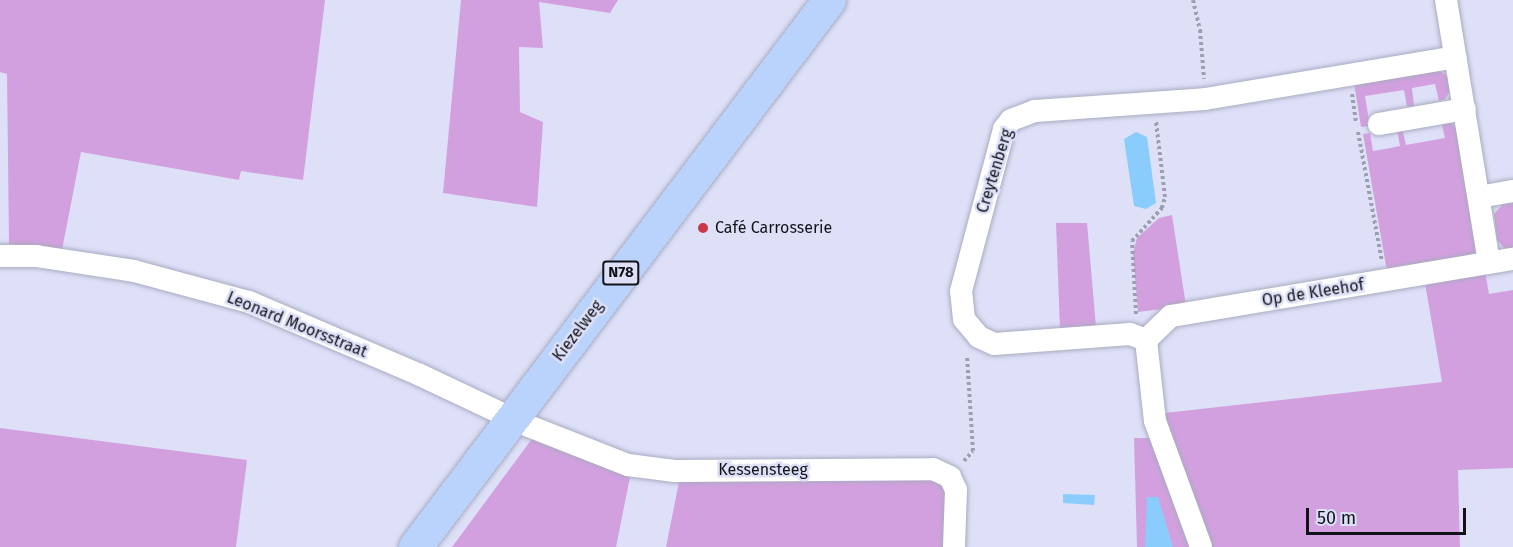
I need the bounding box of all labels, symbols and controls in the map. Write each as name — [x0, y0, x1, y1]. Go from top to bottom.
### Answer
street label: Creytenberg — [973, 127, 1017, 215]
place label: Café Carrosserie — [715, 218, 832, 238]
marker: Café Carrosserie — [696, 221, 710, 235]
road number: N78 — [602, 261, 640, 285]
street label: Op de Kleehof — [1261, 275, 1365, 311]
street label: Leonard Moorsstraat — [224, 288, 370, 362]
street label: Kiezelweg — [549, 297, 607, 365]
street label: Kessensteeg — [718, 460, 808, 480]
scale bar — [1309, 496, 1470, 534]
text: 50 m — [1317, 507, 1356, 529]

